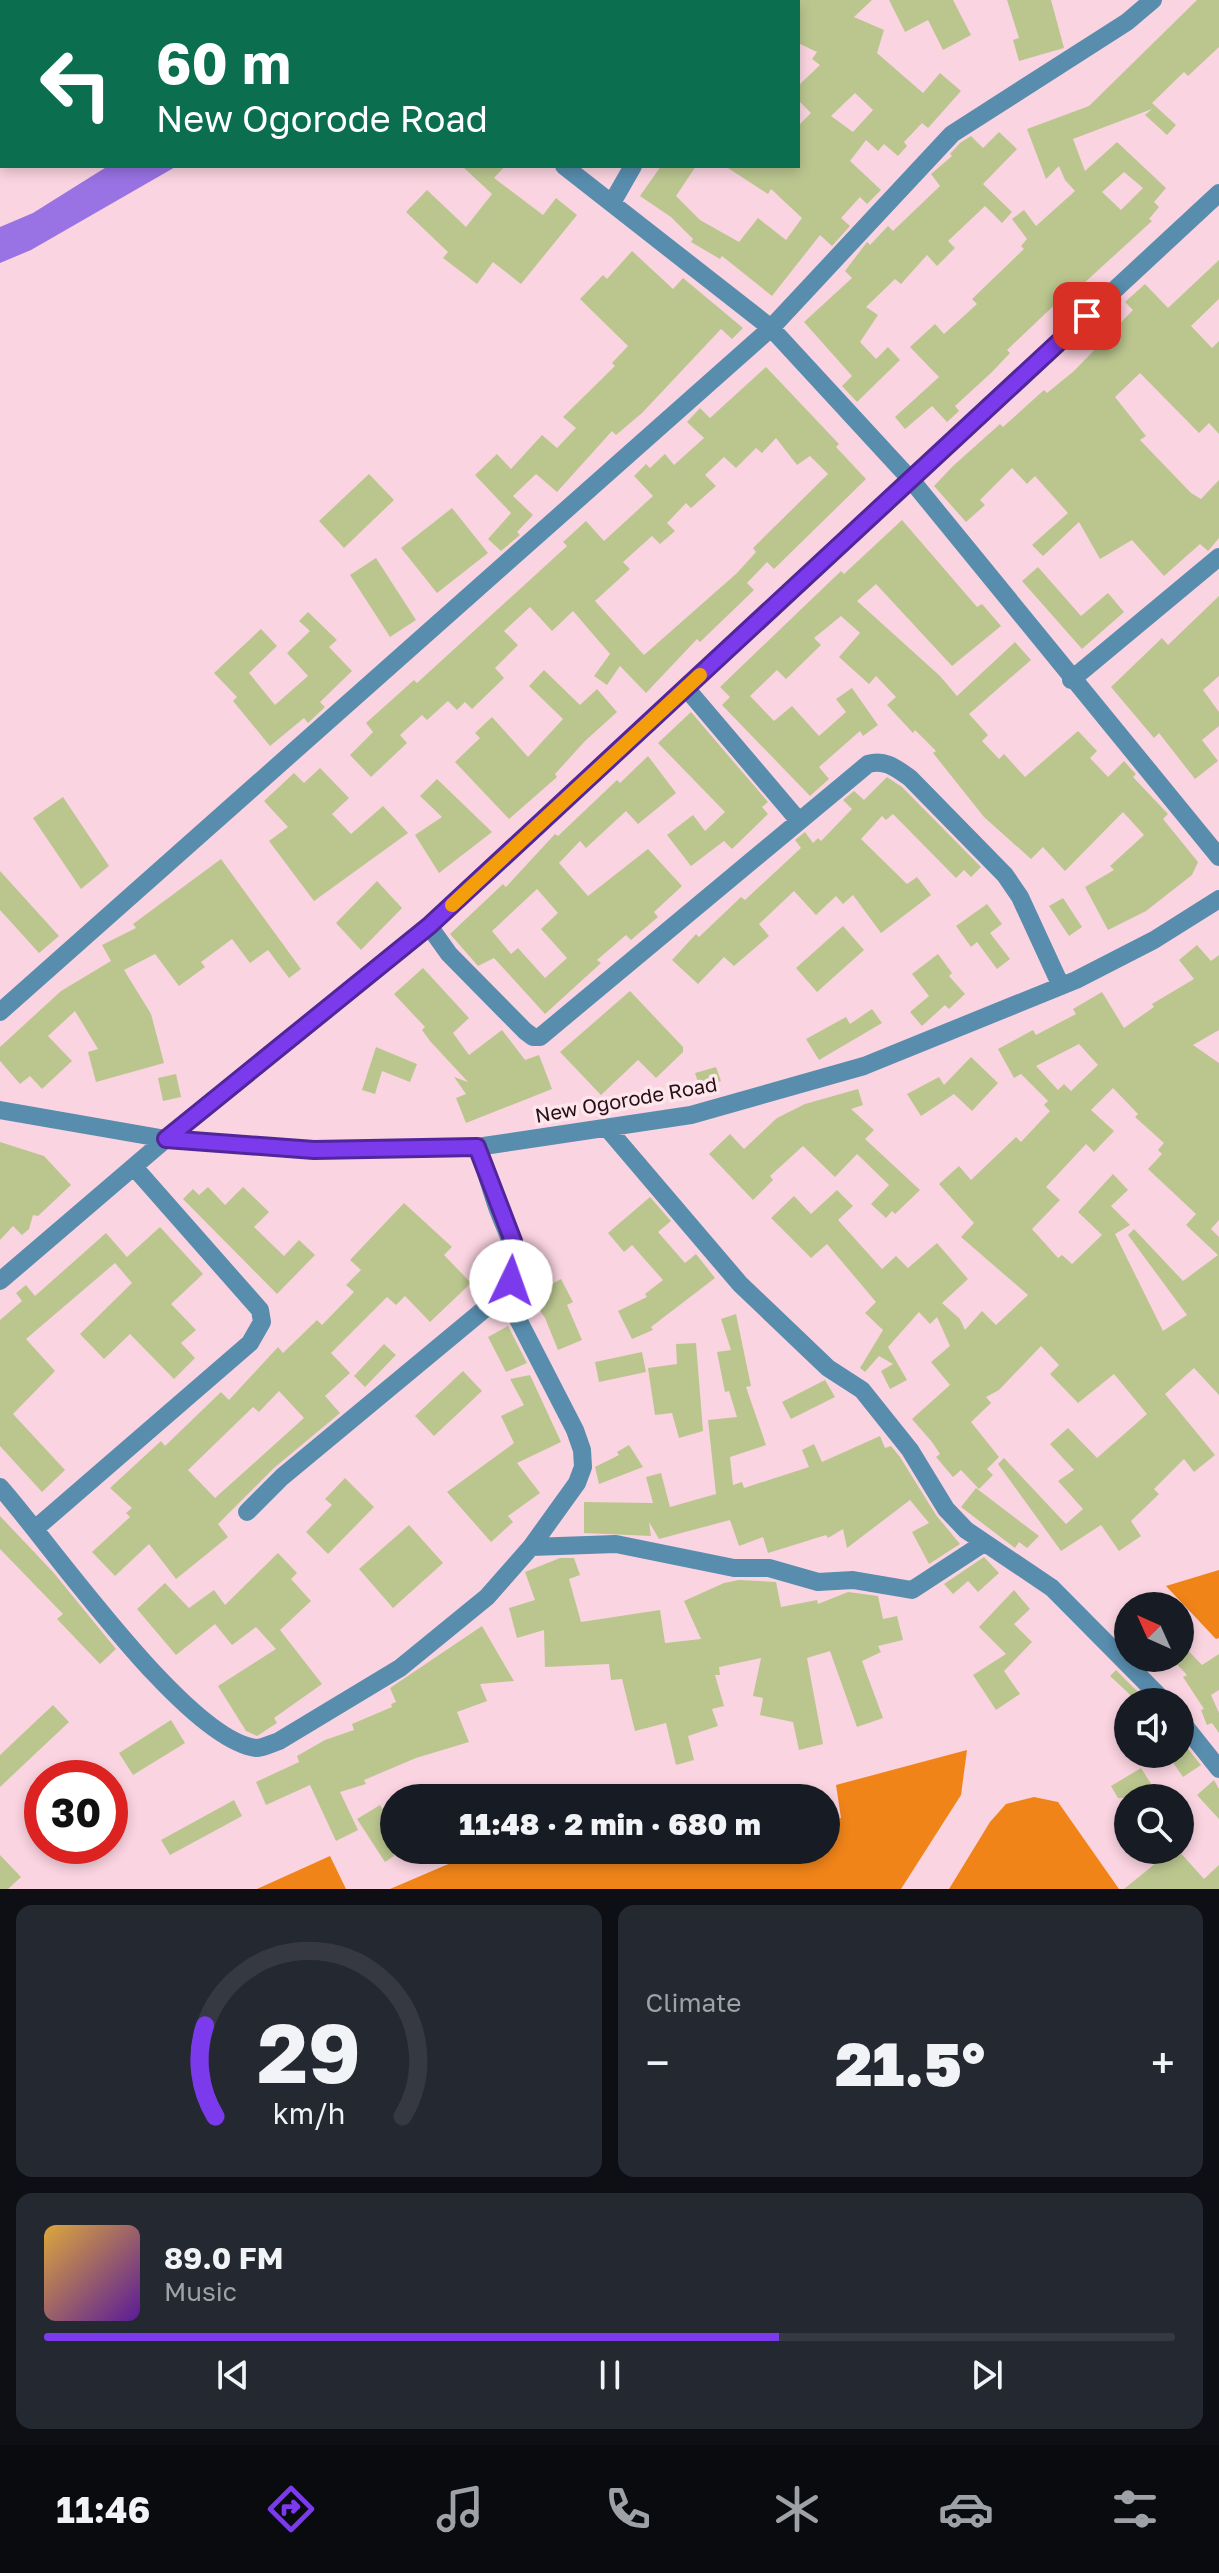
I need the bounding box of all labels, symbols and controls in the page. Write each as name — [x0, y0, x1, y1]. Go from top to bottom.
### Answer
text: 60 m — [156, 29, 291, 96]
icon: left — [24, 32, 128, 136]
text: New Ogorode Road — [156, 97, 488, 140]
pin — [1053, 282, 1121, 350]
icon: arrive — [1065, 294, 1109, 338]
street label: New Ogorode Road — [533, 1071, 719, 1127]
position arrow — [469, 1239, 553, 1323]
north arrow — [1114, 1592, 1194, 1672]
map controls — [1114, 1592, 1194, 1864]
button: sound — [1114, 1688, 1194, 1768]
speed limit sign: 30 — [24, 1760, 128, 1864]
button: search — [1114, 1784, 1194, 1864]
text: 11:48 · 2 min · 680 m — [459, 1806, 761, 1842]
text: Climate — [646, 1987, 741, 2018]
text: 29 — [257, 2001, 361, 2101]
text: 21.5° — [835, 2027, 985, 2099]
text: − — [646, 2036, 670, 2089]
text: + — [1151, 2036, 1175, 2089]
text: km/h — [272, 2096, 345, 2130]
text: 89.0 FM — [164, 2240, 283, 2276]
text: Music — [164, 2276, 237, 2307]
icon: previous — [211, 2353, 255, 2397]
icon: pause — [588, 2353, 632, 2397]
icon: next — [965, 2353, 1009, 2397]
icon: directions — [263, 2481, 319, 2537]
icon: music — [432, 2481, 488, 2537]
icon: phone — [600, 2481, 656, 2537]
icon: climate — [769, 2481, 825, 2537]
icon: car — [938, 2481, 994, 2537]
icon: filters — [1107, 2481, 1163, 2537]
text: 11:46 — [56, 2488, 150, 2531]

